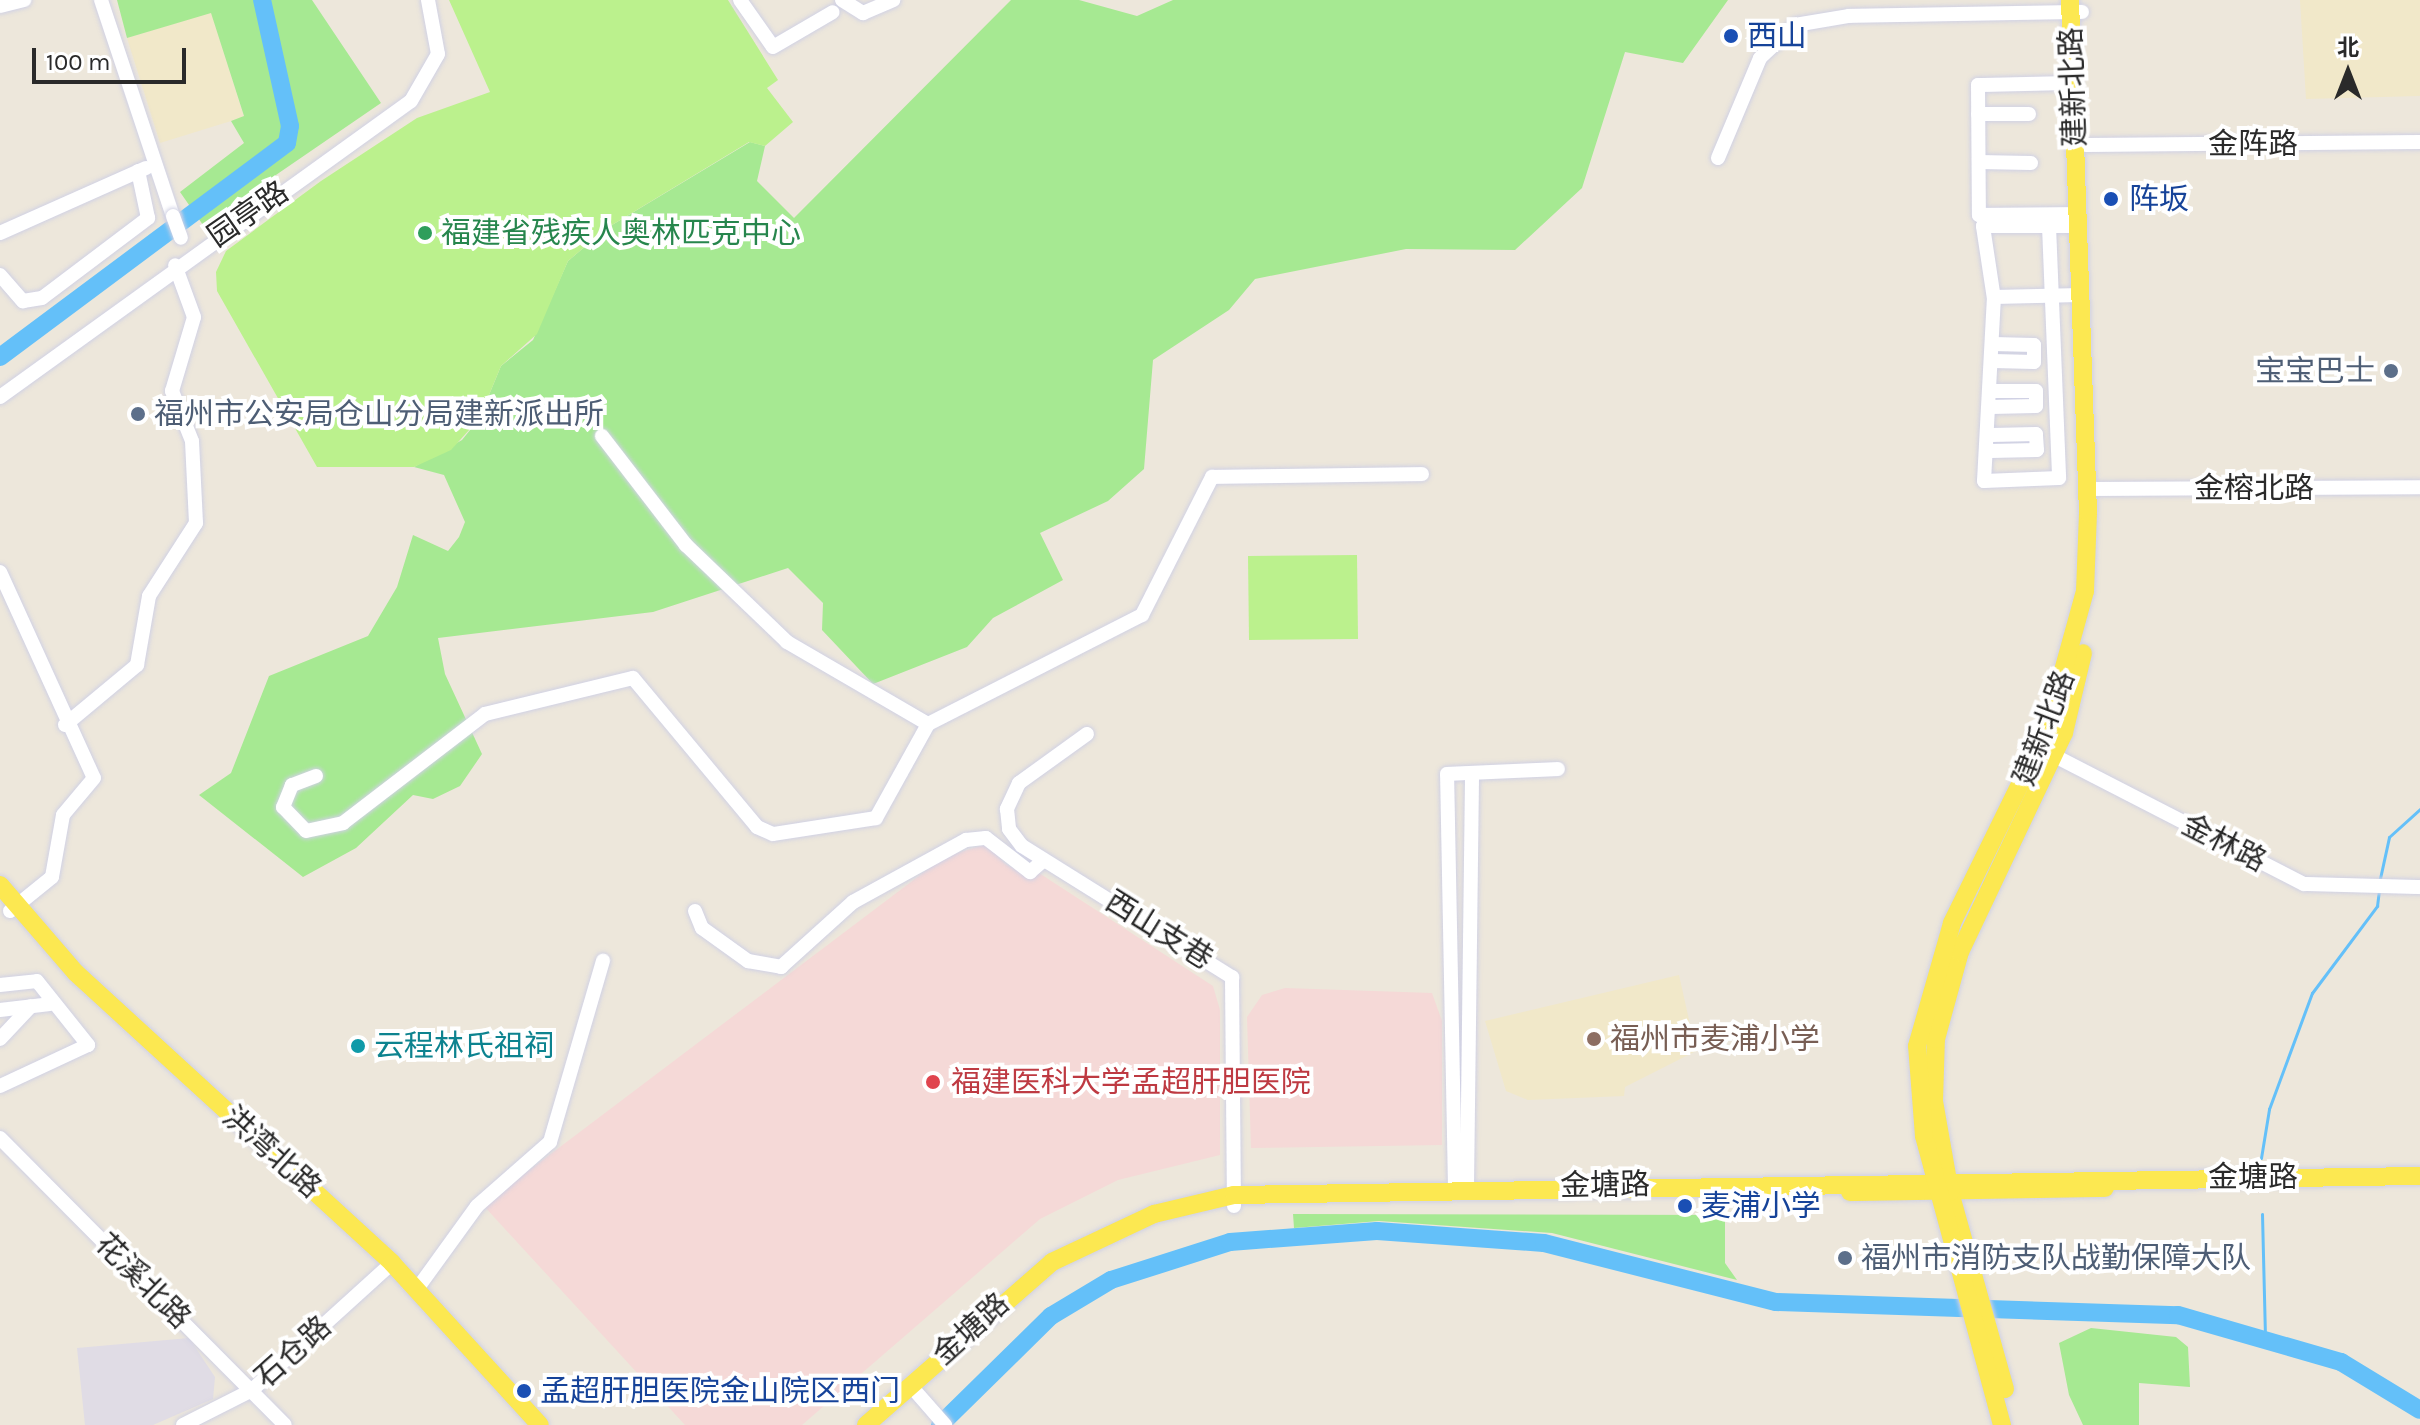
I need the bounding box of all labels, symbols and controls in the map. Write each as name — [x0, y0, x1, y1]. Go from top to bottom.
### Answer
place label: 西山 — [1747, 18, 1807, 54]
street label: 建新北路 — [2053, 26, 2093, 148]
marker: 西山 — [1722, 27, 1740, 45]
scale bar — [36, 32, 190, 82]
north arrow — [2308, 32, 2388, 112]
text: 北 — [2337, 35, 2359, 61]
text: 100 m — [46, 48, 111, 76]
street label: 金阵路 — [2208, 126, 2298, 162]
street label: 园亭路 — [201, 173, 295, 255]
place label: 阵坂 — [2129, 181, 2189, 217]
marker: 阵坂 — [2100, 188, 2122, 210]
place label: 福建省残疾人奥林匹克中心 — [441, 215, 801, 251]
marker: 福建省残疾人奥林匹克中心 — [416, 224, 434, 242]
place label: 宝宝巴士 — [2255, 353, 2375, 389]
marker: 宝宝巴士 — [2382, 362, 2400, 380]
place label: 福州市公安局仓山分局建新派出所 — [154, 396, 604, 432]
marker: 福州市公安局仓山分局建新派出所 — [129, 405, 147, 423]
street label: 金榕北路 — [2194, 470, 2314, 506]
street label: 建新北路 — [2006, 666, 2082, 790]
street label: 金林路 — [2176, 807, 2272, 879]
street label: 西山支巷 — [1099, 883, 1219, 977]
place label: 福州市麦浦小学 — [1610, 1021, 1820, 1057]
place label: 云程林氏祖祠 — [374, 1028, 554, 1064]
marker: 福州市麦浦小学 — [1585, 1030, 1603, 1048]
marker: 云程林氏祖祠 — [349, 1037, 367, 1055]
place label: 福建医科大学孟超肝胆医院 — [951, 1064, 1311, 1100]
marker: 福建医科大学孟超肝胆医院 — [922, 1071, 944, 1093]
street label: 洪湾北路 — [215, 1098, 329, 1206]
street label: 金塘路 — [2208, 1159, 2298, 1195]
street label: 金塘路 — [1560, 1166, 1650, 1204]
place label: 麦浦小学 — [1701, 1188, 1821, 1224]
marker: 麦浦小学 — [1676, 1197, 1694, 1215]
street label: 花溪北路 — [88, 1226, 198, 1336]
place label: 福州市消防支队战勤保障大队 — [1861, 1240, 2251, 1276]
marker: 福州市消防支队战勤保障大队 — [1836, 1249, 1854, 1267]
street label: 金塘路 — [926, 1286, 1016, 1372]
street label: 石仓路 — [248, 1309, 338, 1395]
place label: 孟超肝胆医院金山院区西门 — [540, 1373, 900, 1409]
marker: 孟超肝胆医院金山院区西门 — [515, 1382, 533, 1400]

